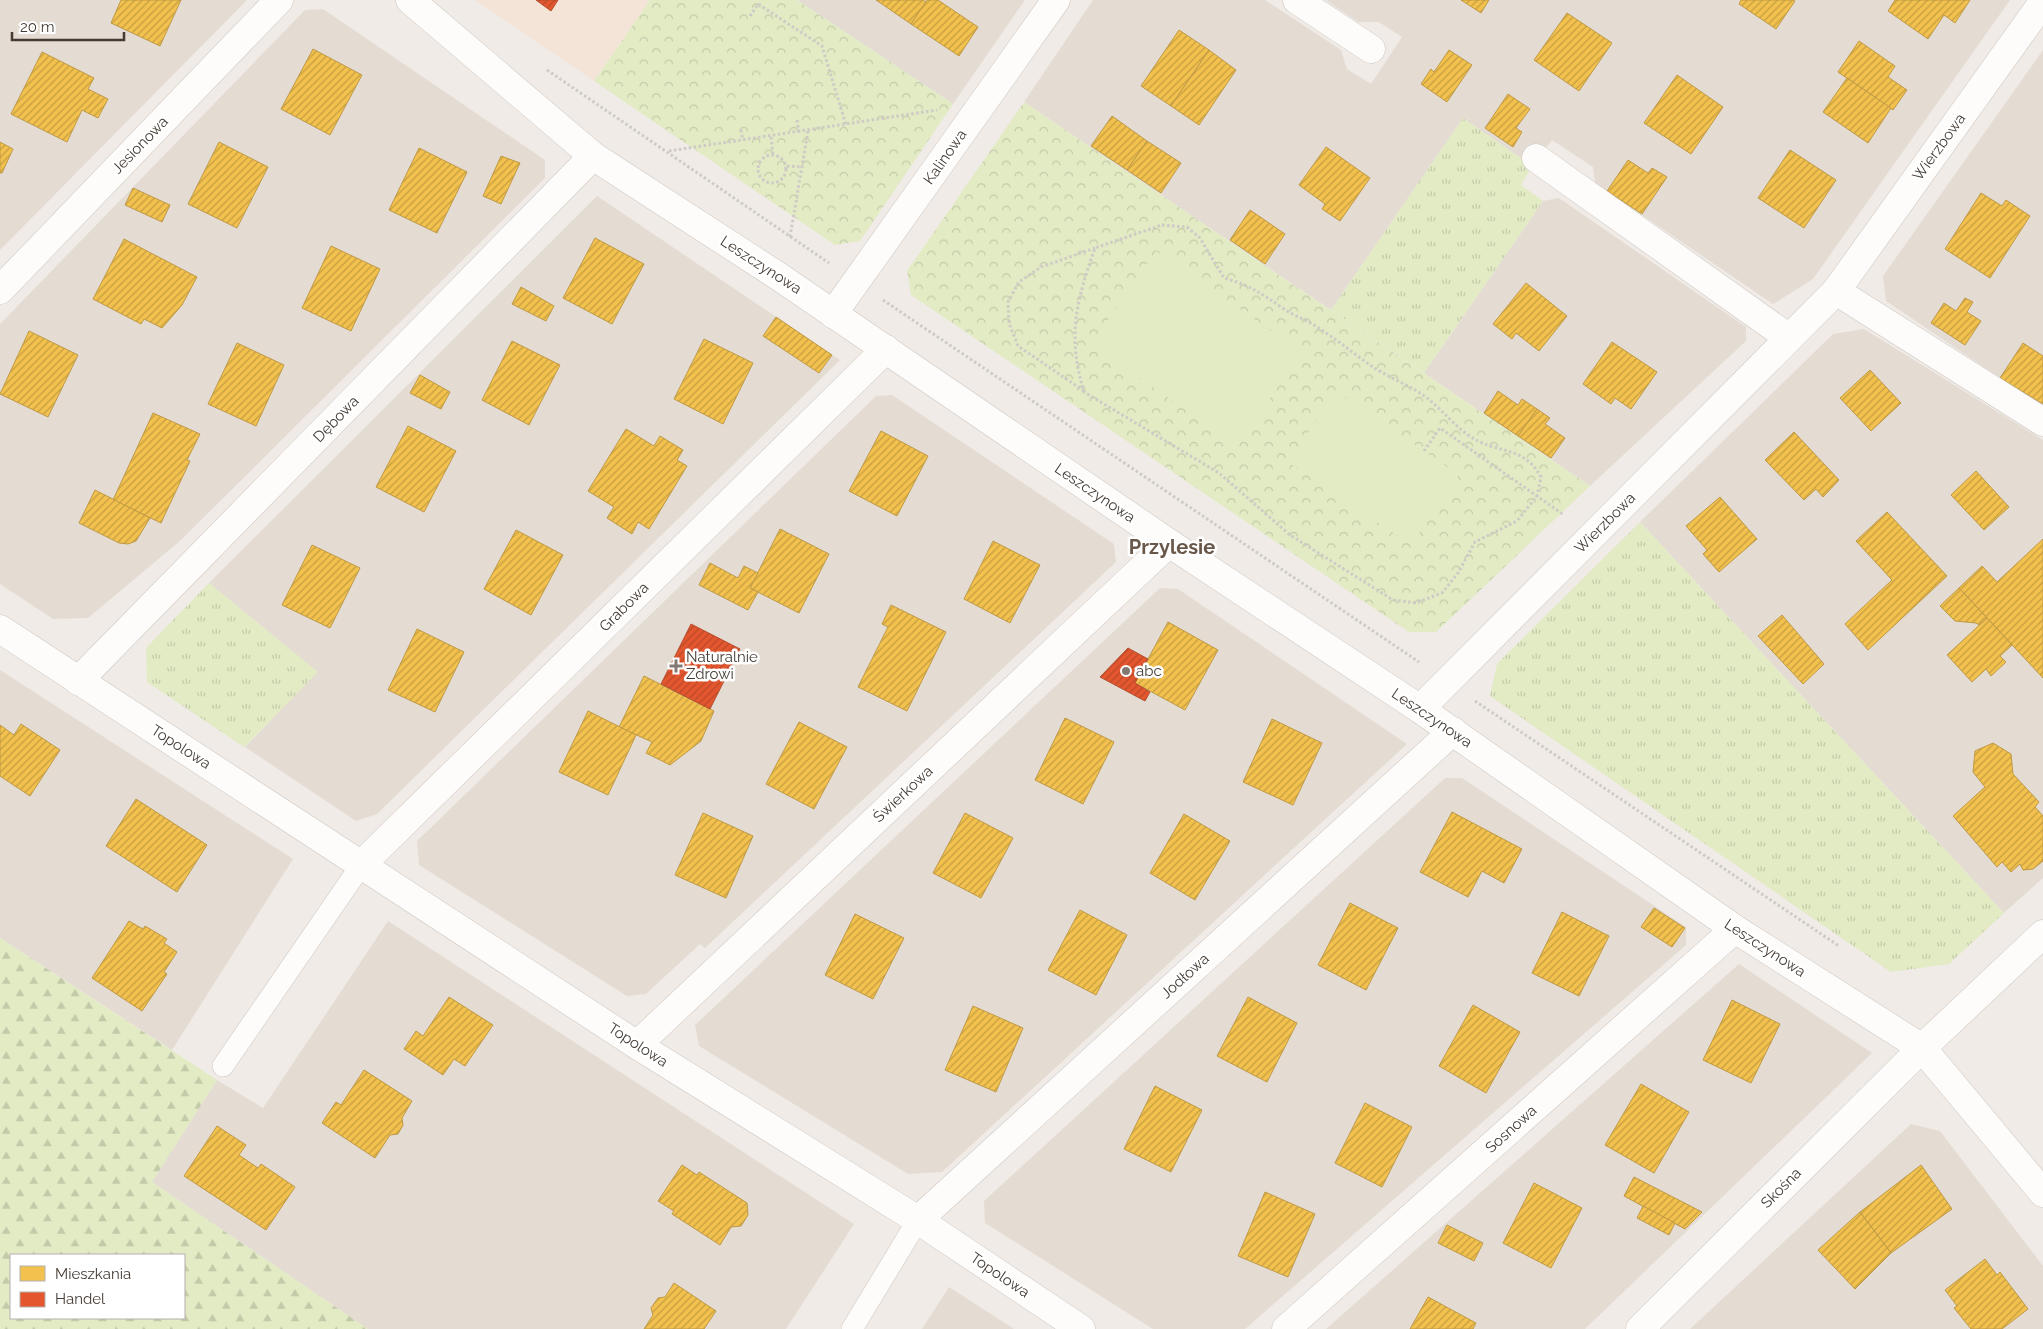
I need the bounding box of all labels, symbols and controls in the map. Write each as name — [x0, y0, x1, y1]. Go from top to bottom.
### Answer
scale bar — [12, 10, 125, 42]
text: 20 m — [20, 18, 55, 36]
street label: Wierzbowa — [1909, 110, 1969, 184]
street label: Jesionowa — [108, 113, 172, 177]
street label: Kalinowa — [920, 126, 970, 188]
street label: Leszczynowa — [717, 232, 805, 298]
street label: Dębowa — [310, 392, 362, 446]
street label: Leszczynowa — [1051, 459, 1139, 527]
street label: Wierzbowa — [1571, 489, 1639, 557]
district label: Przylesie — [1129, 535, 1215, 559]
street label: Grabowa — [596, 579, 652, 635]
place label: Naturalnie Zdrowi — [686, 648, 758, 683]
marker: Naturalnie Zdrowi — [670, 660, 682, 672]
place label: abc — [1136, 662, 1162, 680]
marker: abc — [1120, 665, 1132, 677]
street label: Leszczynowa — [1388, 684, 1476, 752]
street label: Topolowa — [148, 721, 214, 773]
street label: Świerkowa — [870, 762, 936, 826]
street label: Leszczynowa — [1721, 915, 1809, 981]
street label: Jodłowa — [1157, 950, 1213, 1002]
street label: Topolowa — [605, 1019, 671, 1071]
street label: Sosnowa — [1482, 1101, 1540, 1157]
street label: Skośna — [1757, 1164, 1805, 1212]
street label: Topolowa — [967, 1249, 1033, 1301]
legend — [10, 1254, 185, 1319]
text: Mieszkania — [55, 1265, 131, 1283]
text: Handel — [55, 1290, 106, 1308]

